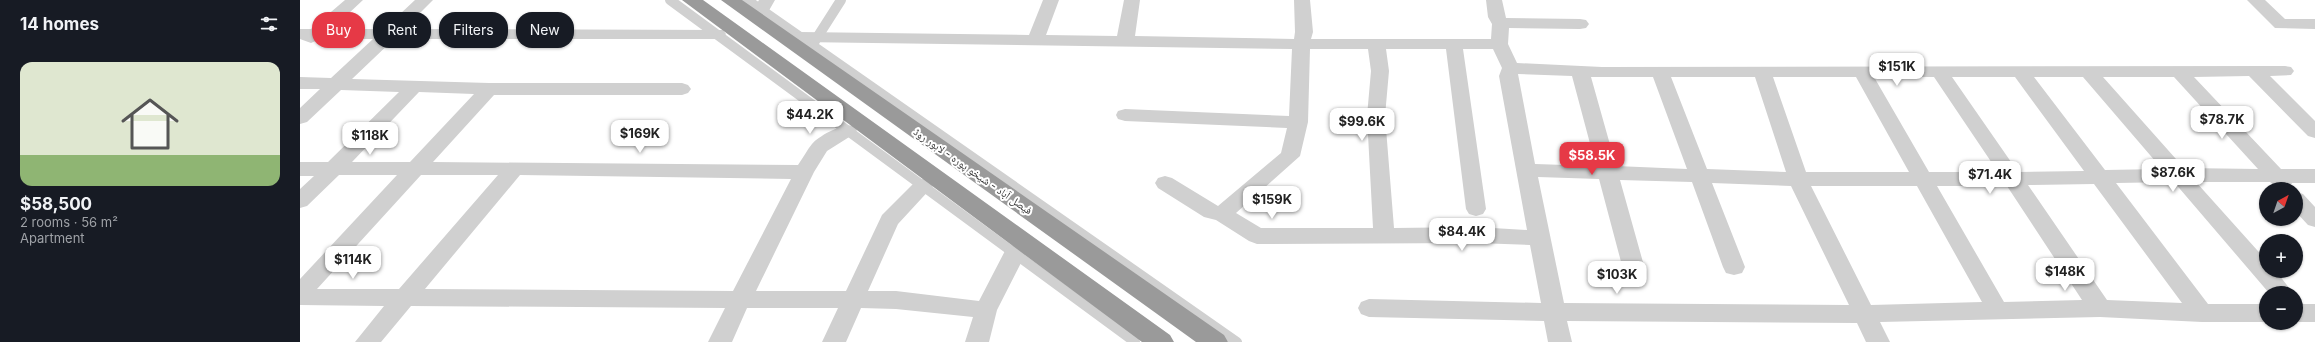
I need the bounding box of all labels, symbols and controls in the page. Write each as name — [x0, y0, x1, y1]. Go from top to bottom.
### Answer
chip: Buy — [312, 12, 365, 48]
chip: Rent — [373, 12, 431, 48]
chip: Filters — [439, 12, 508, 48]
chip: New — [516, 12, 574, 48]
icon: filters — [258, 13, 280, 35]
text: 14 homes — [20, 14, 99, 34]
pin: $151K — [1869, 53, 1925, 87]
text: $151K — [1878, 58, 1916, 74]
icon: home — [114, 88, 186, 160]
pin: $44.2K — [777, 101, 843, 135]
text: $44.2K — [786, 106, 834, 122]
pin: $78.7K — [2189, 106, 2255, 140]
pin: $99.6K — [1329, 108, 1395, 142]
text: $78.7K — [2200, 111, 2245, 127]
text: $99.6K — [1339, 113, 1385, 129]
pin: $169K — [612, 120, 668, 154]
pin: $118K — [342, 122, 398, 156]
text: $169K — [620, 125, 660, 141]
street label: فیصل آباد - شیخو پورہ - لاہور روڈ — [911, 125, 1035, 218]
text: $118K — [351, 127, 389, 143]
pin: $58.5K — [1559, 142, 1625, 176]
text: $58.5K — [1569, 147, 1615, 163]
pin: $87.6K — [2140, 159, 2206, 193]
pin: $71.4K — [1957, 161, 2023, 195]
text: $87.6K — [2151, 164, 2195, 180]
text: $71.4K — [1968, 166, 2012, 182]
north arrow — [2259, 182, 2303, 226]
map controls — [2259, 182, 2303, 330]
pin: $159K — [1244, 186, 1300, 220]
text: $159K — [1252, 191, 1292, 207]
text: $58,500 — [20, 194, 92, 214]
text: 2 rooms · 56 m² — [20, 214, 118, 230]
pin: $84.4K — [1429, 218, 1495, 252]
text: $84.4K — [1438, 223, 1486, 239]
text: Apartment — [20, 230, 85, 246]
button: + — [2259, 234, 2303, 278]
pin: $114K — [325, 246, 381, 280]
text: $114K — [334, 251, 372, 267]
pin: $148K — [2037, 258, 2093, 292]
pin: $103K — [1589, 261, 1645, 295]
text: $148K — [2045, 263, 2085, 279]
text: $103K — [1597, 266, 1637, 282]
button: − — [2259, 286, 2303, 330]

